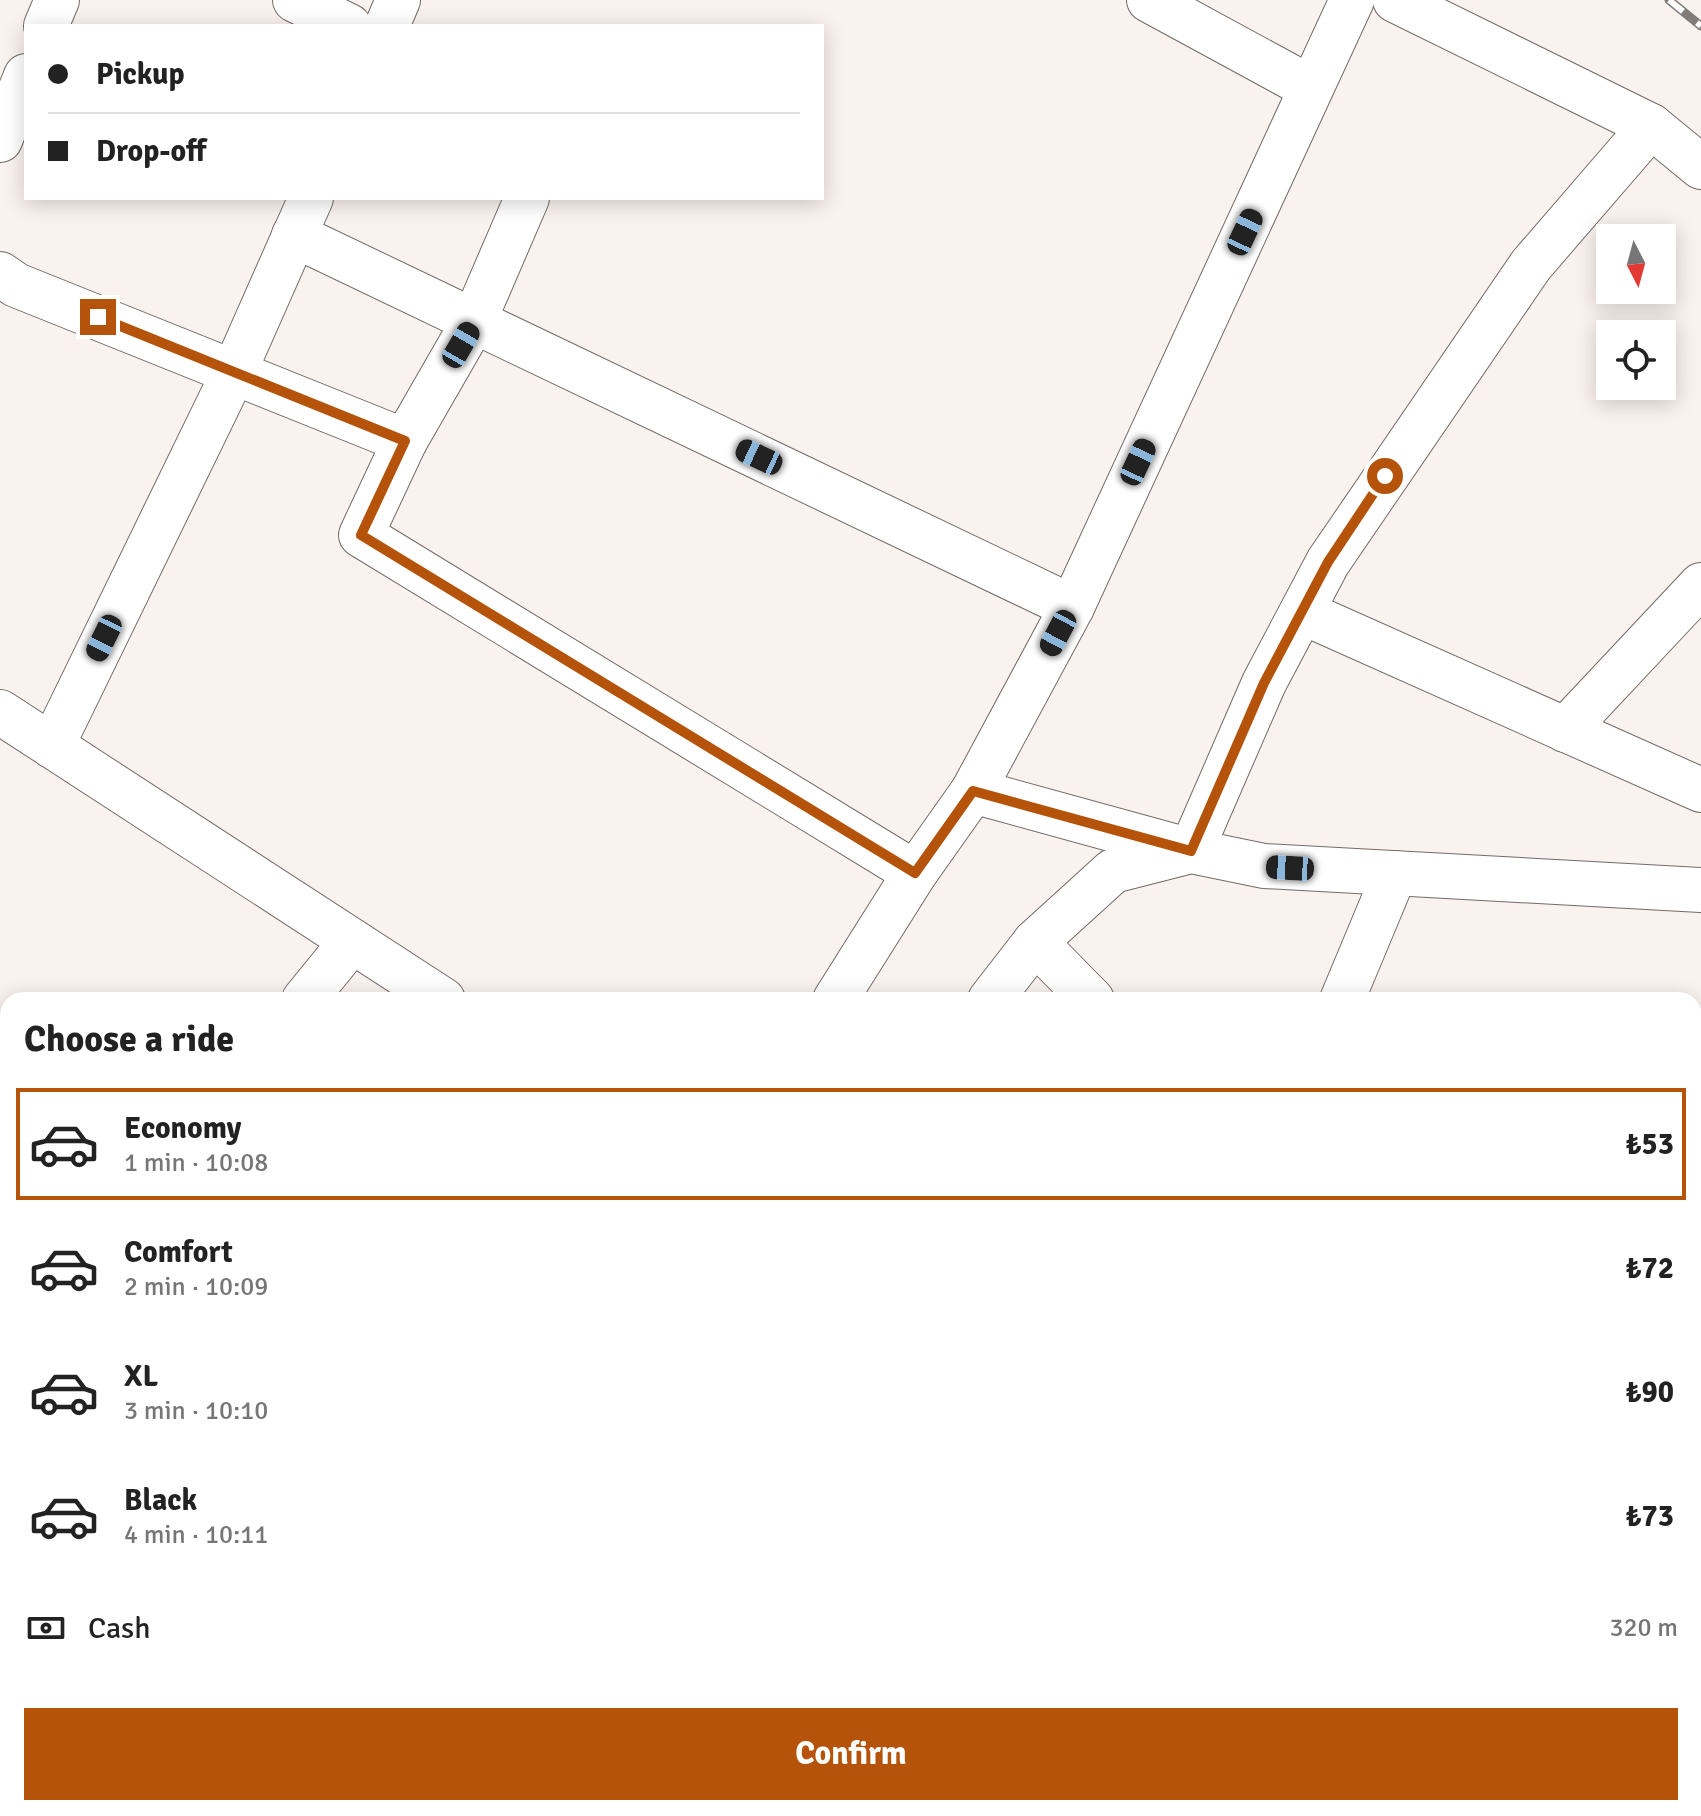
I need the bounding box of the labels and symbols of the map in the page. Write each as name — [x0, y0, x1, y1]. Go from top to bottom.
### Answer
car — [1224, 205, 1266, 259]
north arrow — [1596, 224, 1676, 304]
route end — [80, 299, 116, 335]
car — [439, 318, 483, 372]
car — [1117, 435, 1159, 489]
car — [732, 436, 786, 478]
route start — [1367, 458, 1403, 494]
car — [1036, 606, 1080, 660]
car — [83, 611, 125, 665]
car — [1265, 855, 1315, 881]

